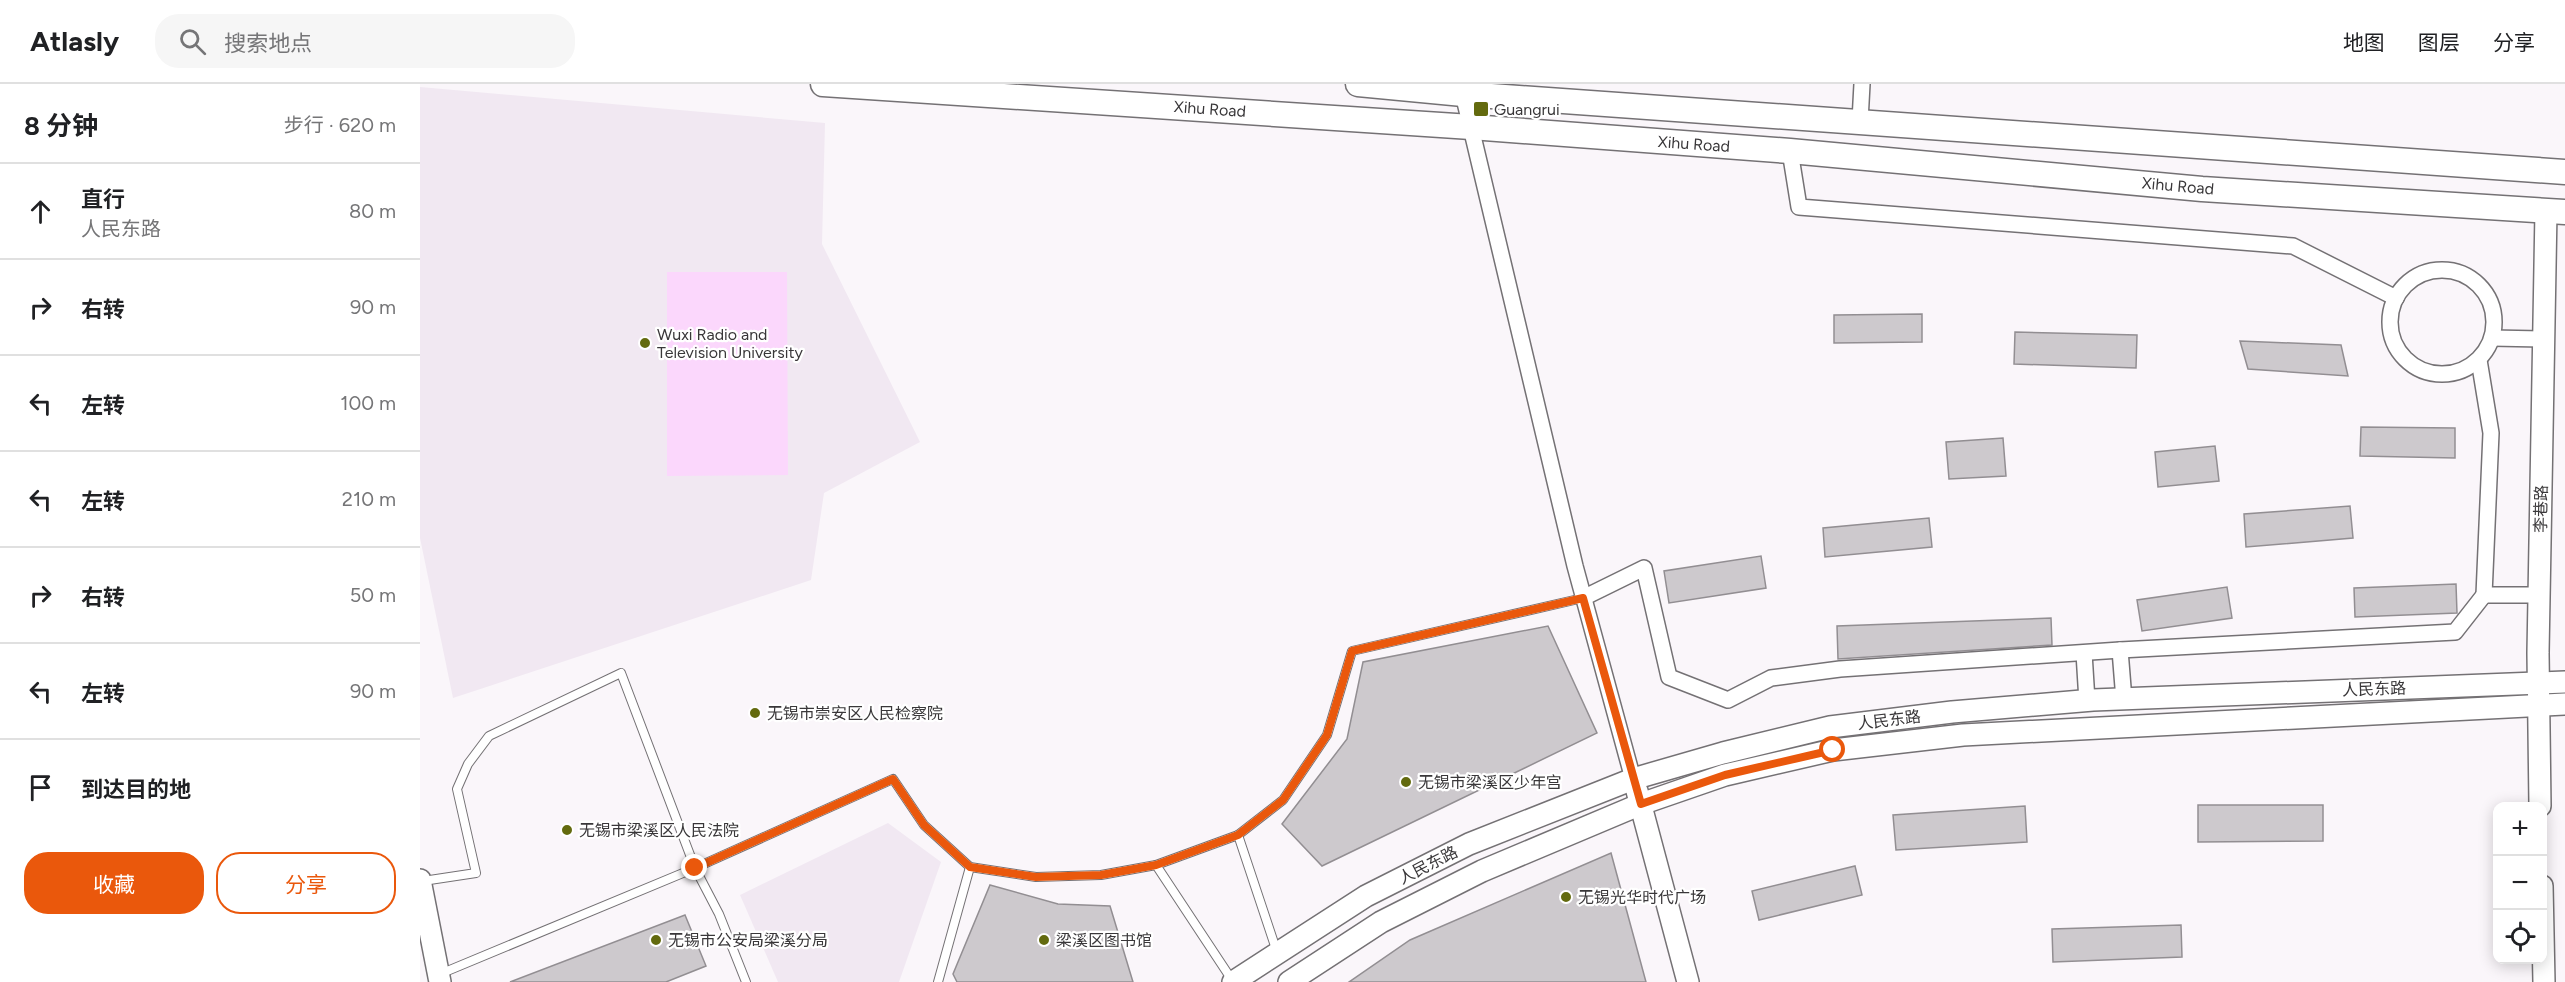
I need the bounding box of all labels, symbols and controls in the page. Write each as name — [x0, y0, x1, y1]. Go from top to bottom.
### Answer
search box — [155, 14, 575, 68]
text: Atlasly — [30, 24, 119, 58]
icon: search — [176, 25, 209, 58]
text: 搜索地点 — [224, 30, 312, 57]
text: 地图 — [2343, 30, 2385, 55]
text: 图层 — [2418, 30, 2460, 55]
text: 分享 — [2493, 30, 2535, 55]
street label: Xihu Road — [1173, 97, 1247, 121]
marker: Guangrui — [1472, 100, 1490, 118]
place label: Guangrui — [1494, 100, 1560, 119]
text: 8 分钟 — [24, 110, 98, 142]
text: 步行 · 620 m — [284, 113, 396, 137]
street label: Xihu Road — [1657, 132, 1731, 156]
street label: Xihu Road — [2141, 173, 2215, 199]
text: 直行 — [81, 186, 125, 213]
icon: ahead — [24, 195, 57, 228]
text: 80 m — [349, 199, 396, 223]
text: 人民东路 — [81, 217, 161, 241]
icon: right — [24, 291, 57, 324]
text: 90 m — [350, 295, 396, 319]
text: 右转 — [81, 296, 125, 323]
place label: Wuxi Radio and Television University — [657, 325, 803, 362]
marker: Wuxi Radio and Television University — [638, 336, 652, 350]
icon: left — [24, 387, 57, 420]
text: 100 m — [340, 391, 396, 415]
text: 左转 — [81, 392, 125, 419]
icon: left — [24, 483, 57, 516]
street label: 李巷路 — [2531, 485, 2551, 533]
text: 210 m — [342, 487, 396, 511]
text: 左转 — [81, 488, 125, 515]
icon: right — [24, 579, 57, 612]
text: 50 m — [350, 583, 396, 607]
text: 右转 — [81, 584, 125, 611]
icon: left — [24, 675, 57, 708]
street label: 人民东路 — [2342, 678, 2406, 700]
text: 90 m — [350, 679, 396, 703]
text: 左转 — [81, 680, 125, 707]
place label: 无锡市崇安区人民检察院 — [767, 704, 943, 723]
marker: 无锡市崇安区人民检察院 — [748, 706, 762, 720]
street label: 人民东路 — [1856, 707, 1922, 733]
route start — [1819, 736, 1845, 762]
icon: arrive — [24, 771, 57, 804]
place label: 无锡市梁溪区少年宫 — [1418, 773, 1562, 792]
marker: 无锡市梁溪区少年宫 — [1399, 775, 1413, 789]
text: 到达目的地 — [81, 776, 191, 803]
map controls — [2493, 802, 2547, 964]
button: + — [2493, 802, 2547, 856]
place label: 无锡市梁溪区人民法院 — [579, 821, 739, 840]
marker: 无锡市梁溪区人民法院 — [560, 823, 574, 837]
street label: 人民东路 — [1395, 842, 1461, 888]
button: 收藏 — [24, 852, 204, 914]
button: 分享 — [216, 852, 396, 914]
route end — [681, 854, 707, 880]
button: − — [2493, 856, 2547, 910]
place label: 无锡光华时代广场 — [1578, 888, 1706, 907]
marker: 无锡光华时代广场 — [1559, 890, 1573, 904]
button: locate — [2493, 910, 2547, 964]
place label: 无锡市公安局梁溪分局 — [668, 931, 828, 950]
place label: 梁溪区图书馆 — [1056, 931, 1152, 950]
marker: 无锡市公安局梁溪分局 — [649, 933, 663, 947]
marker: 梁溪区图书馆 — [1037, 933, 1051, 947]

